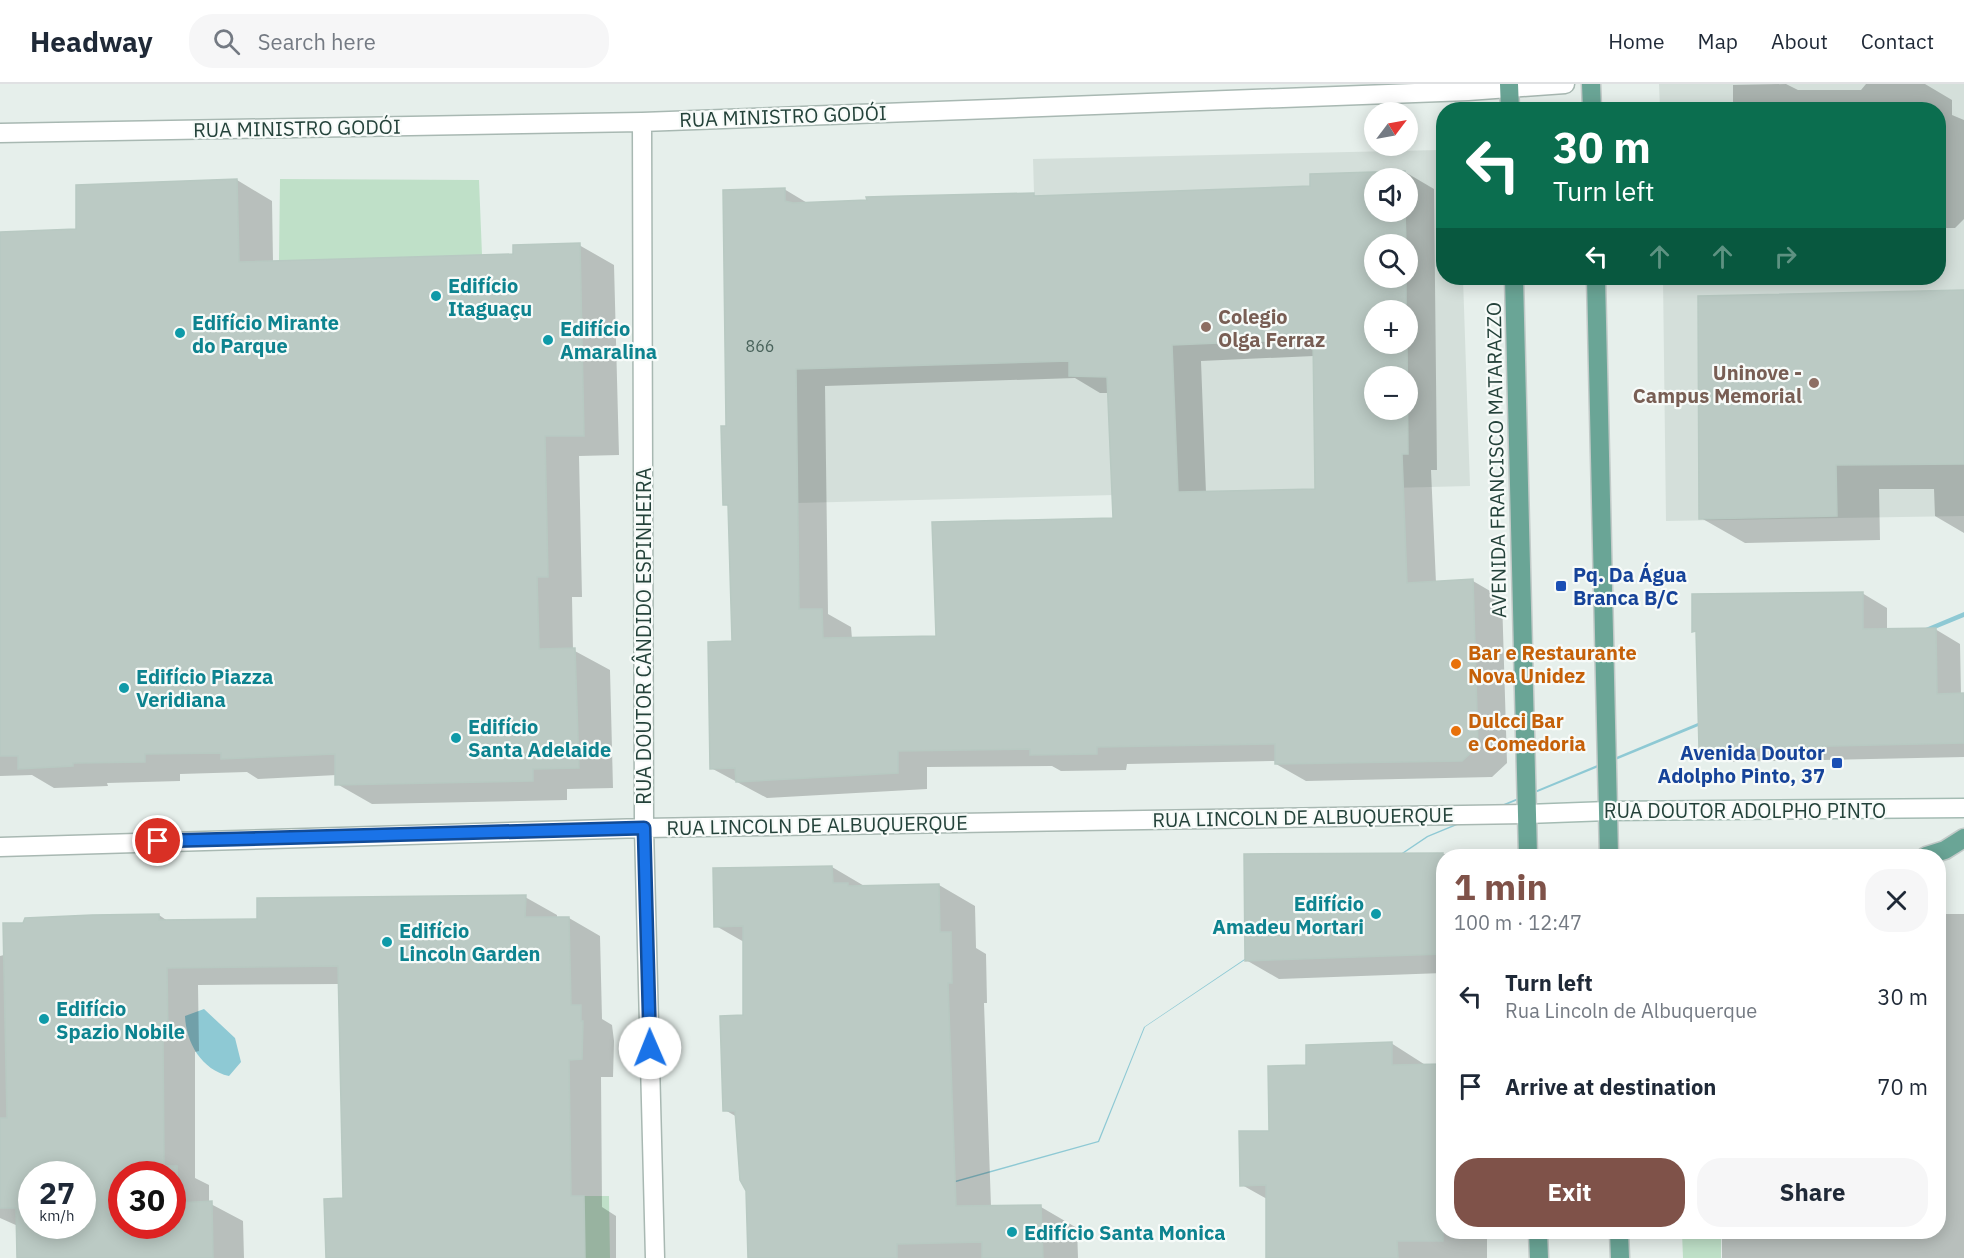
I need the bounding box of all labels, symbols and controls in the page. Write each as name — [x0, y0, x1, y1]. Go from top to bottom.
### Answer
search box — [189, 14, 609, 68]
text: Headway — [30, 23, 153, 60]
icon: search — [210, 25, 243, 58]
text: Search here — [258, 27, 376, 56]
text: Home — [1608, 27, 1665, 55]
text: Map — [1698, 27, 1738, 55]
text: About — [1771, 27, 1828, 55]
text: Contact — [1861, 27, 1934, 55]
street label: RUA MINISTRO GODÓI — [679, 99, 887, 133]
north arrow — [1364, 102, 1418, 156]
map controls — [1364, 102, 1418, 420]
street label: RUA MINISTRO GODÓI — [193, 113, 401, 143]
text: 30 m — [1553, 120, 1651, 175]
icon: left — [1454, 126, 1532, 204]
button: sound — [1364, 168, 1418, 222]
text: Turn left — [1553, 173, 1654, 208]
button: search — [1364, 234, 1418, 288]
icon: left — [1580, 240, 1613, 273]
icon: ahead — [1643, 240, 1676, 273]
icon: ahead — [1706, 240, 1739, 273]
icon: right — [1769, 240, 1802, 273]
place label: Edifício Itaguaçu — [448, 272, 532, 322]
marker: Edifício Itaguaçu — [429, 289, 443, 303]
button: + — [1364, 300, 1418, 354]
street label: AVENIDA FRANCISCO MATARAZZO — [1480, 302, 1512, 618]
place label: Colegio Olga Ferraz — [1218, 303, 1325, 353]
place label: Edifício Mirante do Parque — [192, 309, 339, 359]
place label: Edifício Amaralina — [560, 315, 657, 365]
marker: Colegio Olga Ferraz — [1199, 320, 1213, 334]
marker: Edifício Mirante do Parque — [173, 326, 187, 340]
marker: Edifício Amaralina — [541, 333, 555, 347]
house number: 866 — [746, 336, 774, 356]
place label: Uninove - Campus Memorial — [1633, 359, 1802, 409]
button: − — [1364, 366, 1418, 420]
marker: Uninove - Campus Memorial — [1807, 376, 1821, 390]
street label: RUA DOUTOR CÂNDIDO ESPINHEIRA — [630, 467, 657, 805]
place label: Pq. Da Água Branca B/C — [1573, 561, 1687, 611]
marker: Pq. Da Água Branca B/C — [1554, 579, 1568, 593]
place label: Bar e Restaurante Nova Unidez — [1468, 639, 1637, 689]
marker: Bar e Restaurante Nova Unidez — [1449, 657, 1463, 671]
place label: Edifício Piazza Veridiana — [136, 663, 273, 713]
marker: Edifício Piazza Veridiana — [117, 681, 131, 695]
place label: Dulcci Bar e Comedoria — [1468, 707, 1586, 757]
place label: Edifício Santa Adelaide — [468, 713, 611, 763]
marker: Dulcci Bar e Comedoria — [1449, 724, 1463, 738]
marker: Edifício Santa Adelaide — [449, 731, 463, 745]
place label: Avenida Doutor Adolpho Pinto, 37 — [1657, 739, 1825, 789]
marker: Avenida Doutor Adolpho Pinto, 37 — [1830, 756, 1844, 770]
street label: RUA DOUTOR ADOLPHO PINTO — [1604, 797, 1886, 824]
street label: RUA LINCOLN DE ALBUQUERQUE — [1152, 801, 1454, 833]
street label: RUA LINCOLN DE ALBUQUERQUE — [666, 809, 968, 841]
pin — [132, 815, 183, 866]
icon: arrive — [141, 824, 174, 857]
text: 1 min — [1454, 863, 1548, 910]
button: close — [1865, 869, 1928, 932]
place label: Edifício Amadeu Mortari — [1212, 890, 1364, 940]
marker: Edifício Amadeu Mortari — [1369, 907, 1383, 921]
text: 100 m · 12:47 — [1454, 909, 1582, 936]
place label: Edifício Lincoln Garden — [399, 917, 541, 967]
marker: Edifício Lincoln Garden — [380, 935, 394, 949]
text: Turn left — [1505, 968, 1593, 997]
icon: left — [1454, 980, 1487, 1013]
text: 30 m — [1877, 982, 1928, 1011]
place label: Edifício Spazio Nobile — [56, 995, 185, 1045]
text: Rua Lincoln de Albuquerque — [1505, 997, 1757, 1024]
marker: Edifício Spazio Nobile — [37, 1012, 51, 1026]
position arrow — [618, 1016, 682, 1080]
icon: arrive — [1454, 1070, 1487, 1103]
text: Arrive at destination — [1505, 1072, 1716, 1101]
text: 70 m — [1877, 1072, 1928, 1101]
button: Exit — [1454, 1158, 1685, 1227]
button: Share — [1697, 1158, 1928, 1227]
speed limit sign: 30 — [108, 1161, 186, 1239]
text: 27 — [39, 1173, 75, 1212]
text: km/h — [39, 1206, 75, 1225]
place label: Edifício Santa Monica — [1024, 1219, 1226, 1246]
marker: Edifício Santa Monica — [1005, 1225, 1019, 1239]

